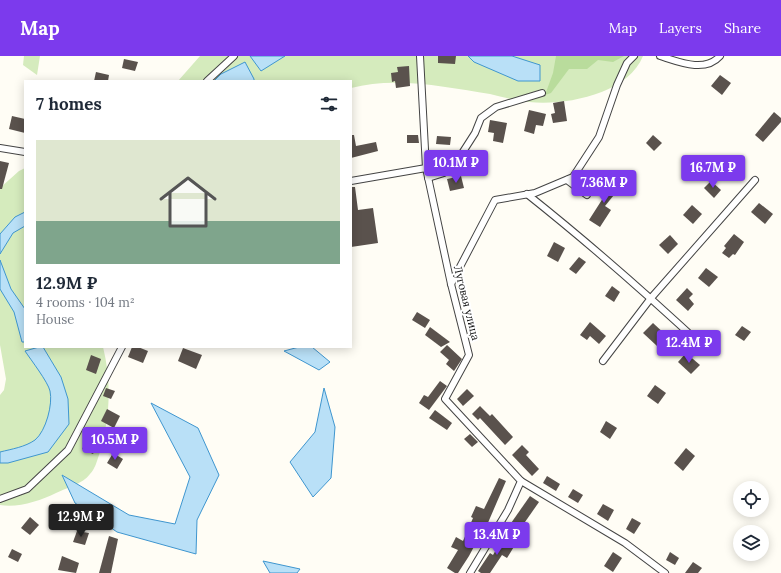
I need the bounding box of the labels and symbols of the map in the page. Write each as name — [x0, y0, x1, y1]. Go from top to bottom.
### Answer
pin: 10.1M ₽ — [419, 150, 493, 184]
pin: 16.7M ₽ — [676, 155, 750, 189]
pin: 7.36M ₽ — [567, 170, 641, 204]
street label: Луговая улица — [451, 264, 483, 342]
pin: 12.4M ₽ — [652, 330, 726, 364]
pin: 10.5M ₽ — [78, 427, 152, 461]
pin: 12.9M ₽ — [44, 504, 118, 538]
pin: 13.4M ₽ — [460, 522, 534, 556]

